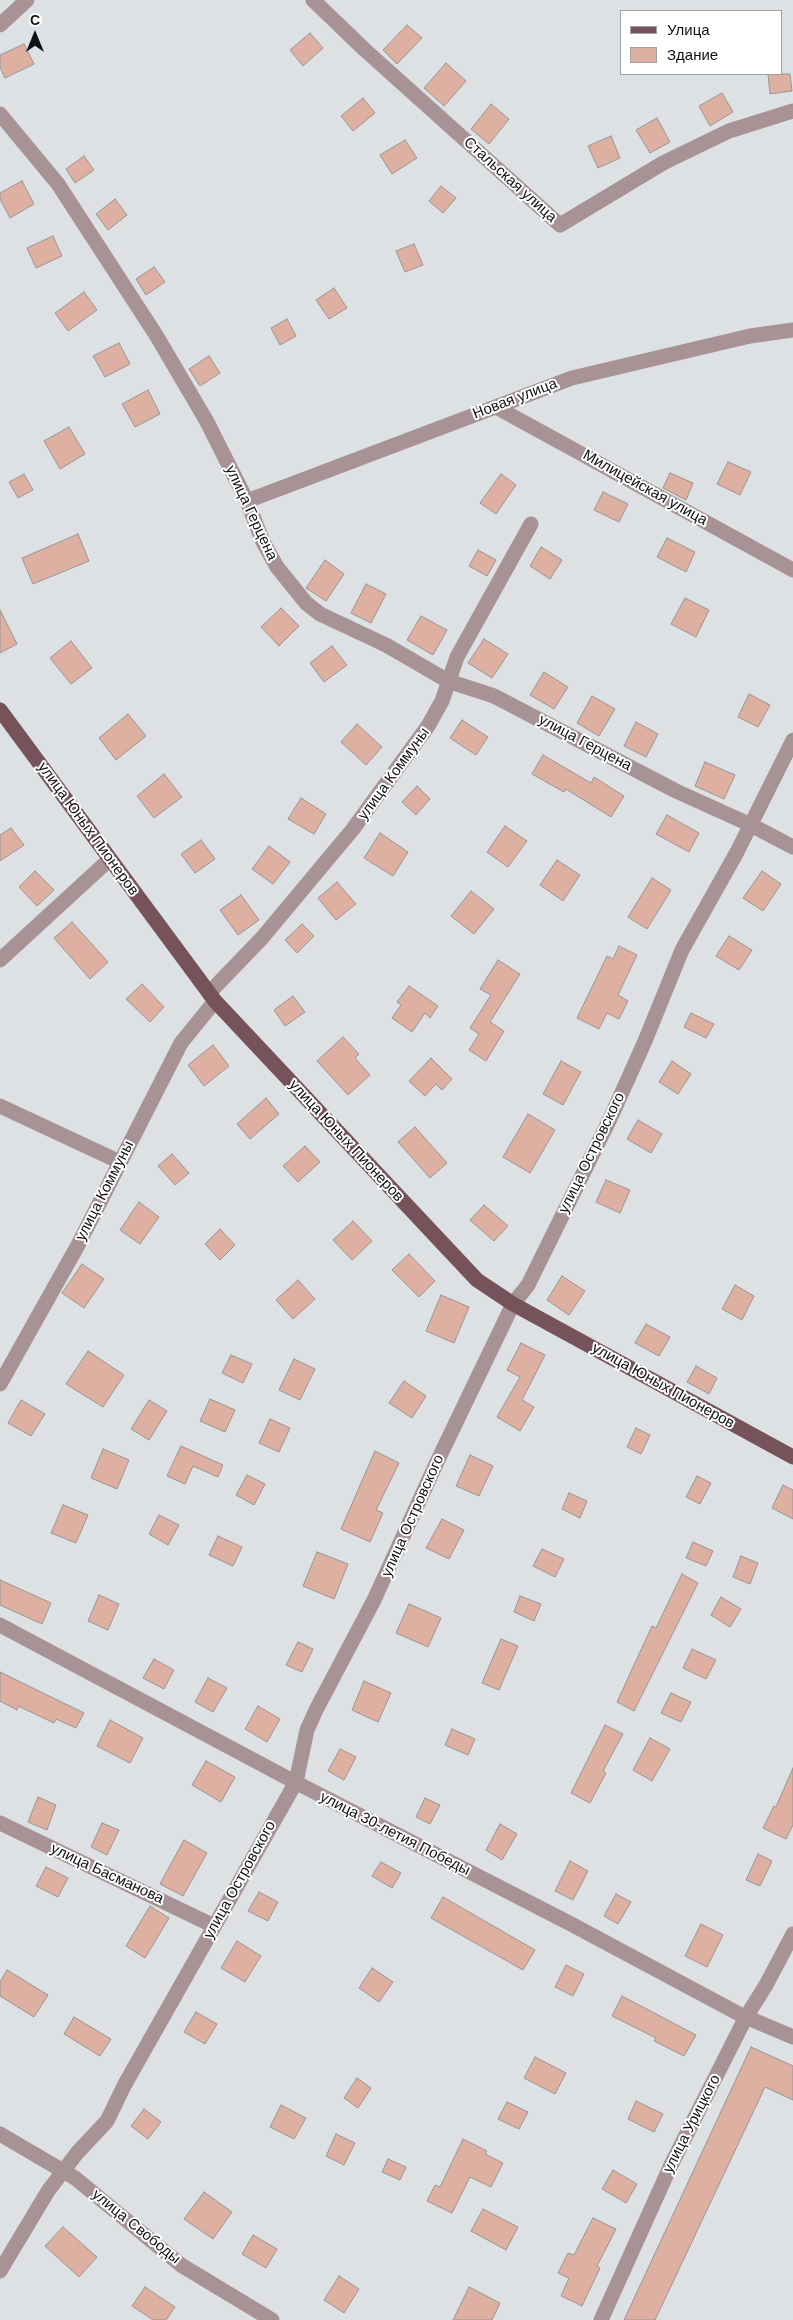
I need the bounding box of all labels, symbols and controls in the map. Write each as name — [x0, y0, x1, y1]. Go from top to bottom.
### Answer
north arrow — [10, 10, 60, 60]
legend — [620, 10, 783, 75]
text: С — [30, 12, 40, 28]
text: Улица — [667, 21, 710, 38]
text: Здание — [667, 46, 718, 63]
street label: Стальская улица — [460, 134, 560, 226]
street label: Новая улица — [470, 375, 560, 423]
street label: Милицейская улица — [580, 446, 710, 530]
street label: улица Герцена — [221, 463, 281, 563]
street label: улица Герцена — [535, 711, 635, 775]
street label: улица Коммуны — [354, 724, 434, 824]
street label: улица Юных Пионеров — [34, 759, 142, 899]
street label: улица Юных Пионеров — [285, 1076, 407, 1206]
street label: улица Островского — [555, 1090, 629, 1216]
street label: улица Коммуны — [72, 1138, 138, 1244]
street label: улица Юных Пионеров — [589, 1339, 737, 1433]
street label: улица Островского — [378, 1452, 448, 1580]
street label: улица 30-летия Победы — [317, 1788, 473, 1880]
street label: улица Островского — [200, 1818, 280, 1942]
street label: улица Басманова — [48, 1840, 166, 1908]
street label: улица Урицкого — [659, 2072, 725, 2176]
street label: улица Свободы — [88, 2186, 184, 2268]

